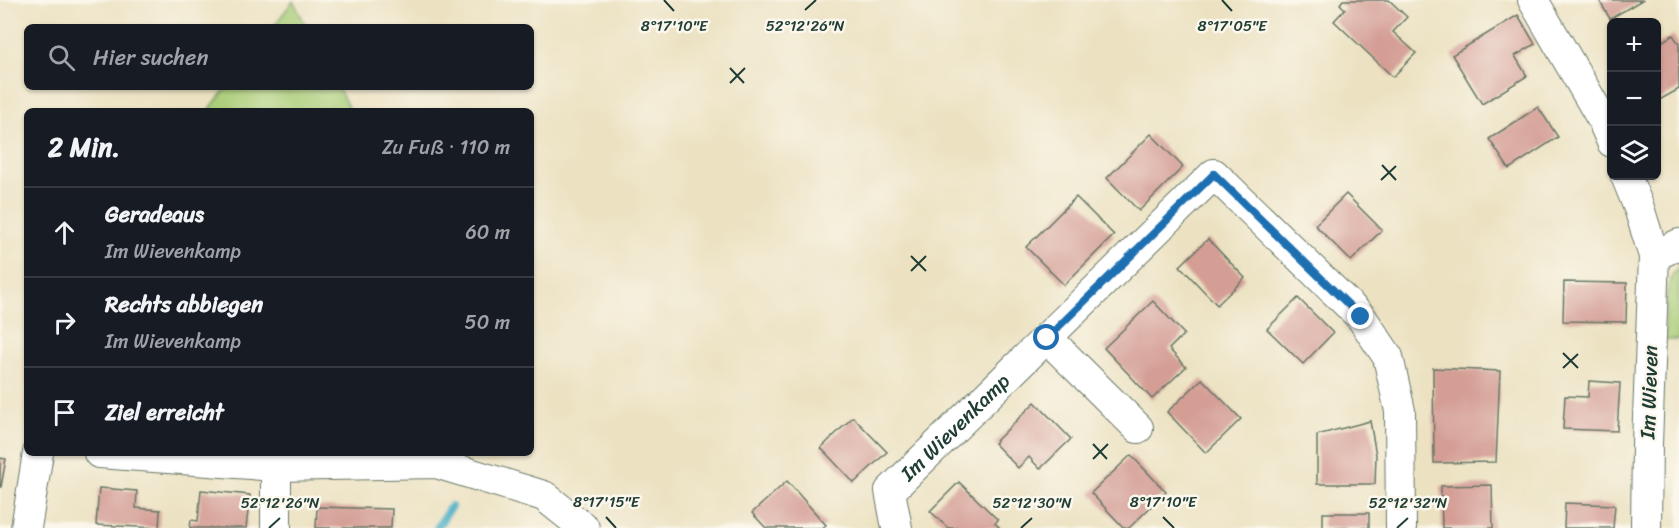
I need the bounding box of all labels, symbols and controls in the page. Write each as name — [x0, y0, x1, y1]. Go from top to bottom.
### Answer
text: 8°17'10"E — [641, 13, 709, 39]
text: 52°12'26"N — [766, 13, 845, 39]
text: 8°17'05"E — [1197, 13, 1268, 39]
map controls — [1607, 18, 1661, 180]
button: + — [1607, 18, 1661, 72]
search box — [24, 24, 534, 90]
text: Hier suchen — [93, 38, 208, 77]
icon: search — [45, 41, 78, 74]
button: − — [1607, 72, 1661, 126]
text: 2 Min. — [48, 124, 120, 170]
button: layers — [1607, 126, 1661, 180]
text: Zu Fuß · 110 m — [382, 130, 510, 165]
text: Geradeaus — [105, 195, 204, 234]
text: 60 m — [465, 215, 510, 250]
icon: ahead — [48, 216, 81, 249]
text: Im Wievenkamp — [105, 234, 241, 269]
text: Rechts abbiegen — [105, 285, 263, 324]
route end — [1347, 303, 1373, 329]
text: 50 m — [465, 305, 510, 340]
icon: right — [48, 306, 81, 339]
text: Im Wievenkamp — [105, 324, 241, 359]
route start — [1033, 324, 1059, 350]
street label: Im Wieven — [1628, 344, 1670, 441]
street label: Im Wievenkamp — [890, 364, 1020, 491]
text: Ziel erreicht — [105, 393, 224, 432]
icon: arrive — [48, 396, 81, 429]
text: 8°17'15"E — [573, 489, 641, 515]
text: 8°17'10"E — [1130, 489, 1198, 515]
text: 52°12'26"N — [241, 490, 320, 516]
text: 52°12'30"N — [992, 490, 1072, 516]
text: 52°12'32"N — [1369, 490, 1448, 516]

